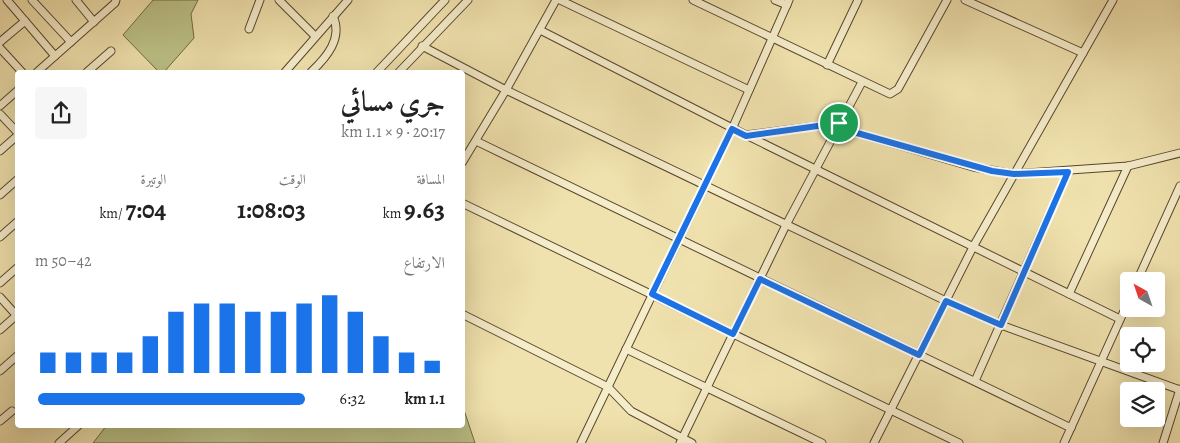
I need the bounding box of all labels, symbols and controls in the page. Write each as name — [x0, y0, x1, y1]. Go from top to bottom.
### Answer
text: جري مسائي — [340, 83, 445, 121]
button: share — [35, 87, 87, 139]
pin — [818, 102, 860, 144]
icon: arrive — [825, 109, 853, 137]
text: 20:17 · 9 × 1.1 km — [341, 121, 445, 143]
text: الوتيرة — [141, 170, 166, 189]
text: الوقت — [279, 170, 306, 189]
text: المسافة — [416, 170, 445, 189]
text: 7:04 — [125, 193, 166, 227]
text: 1:08:03 — [237, 193, 306, 227]
text: 9.63 — [404, 193, 445, 227]
text: /km — [99, 204, 125, 223]
text: km — [383, 204, 404, 223]
text: 42–50 m — [35, 250, 92, 272]
text: الارتفاع — [403, 252, 445, 274]
north arrow — [1120, 272, 1165, 318]
map controls — [1120, 272, 1165, 427]
button: locate — [1120, 327, 1165, 372]
button: layers — [1120, 382, 1165, 427]
text: 6:32 — [340, 388, 365, 410]
text: 1.1 km — [405, 388, 445, 410]

